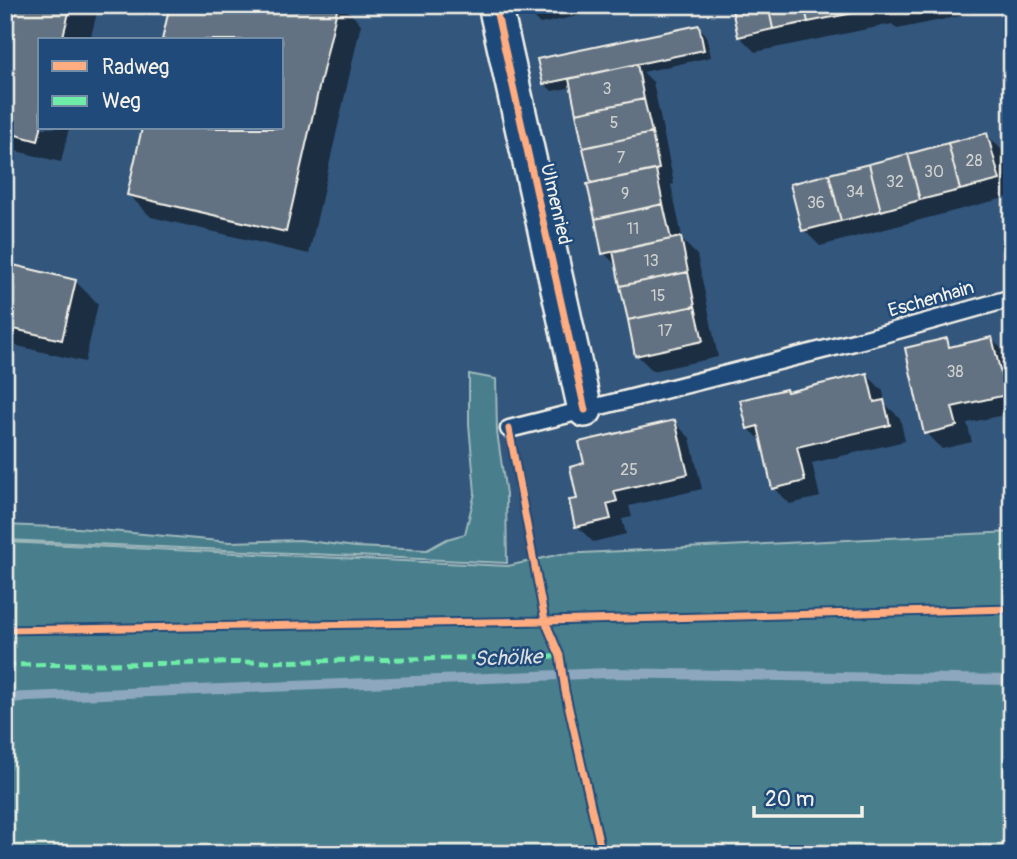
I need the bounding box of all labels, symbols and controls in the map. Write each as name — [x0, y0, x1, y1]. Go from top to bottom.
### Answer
legend — [38, 38, 284, 130]
text: Radweg — [102, 54, 169, 81]
house number: 3 — [603, 79, 612, 99]
text: Weg — [102, 88, 141, 115]
house number: 5 — [610, 113, 618, 133]
house number: 7 — [617, 148, 626, 168]
house number: 28 — [965, 151, 983, 171]
street label: Ulmenried — [535, 161, 577, 247]
house number: 30 — [924, 162, 944, 182]
house number: 32 — [886, 172, 904, 192]
house number: 34 — [846, 182, 864, 202]
house number: 9 — [621, 184, 629, 204]
house number: 36 — [807, 193, 825, 213]
house number: 11 — [627, 219, 639, 239]
house number: 13 — [643, 251, 659, 271]
street label: Eschenhain — [885, 275, 977, 323]
house number: 15 — [651, 286, 665, 306]
house number: 17 — [658, 321, 673, 341]
house number: 38 — [947, 362, 964, 382]
house number: 25 — [620, 460, 638, 480]
water label: Schölke — [473, 643, 545, 673]
scale bar — [754, 775, 863, 819]
text: 20 m — [765, 786, 814, 813]

